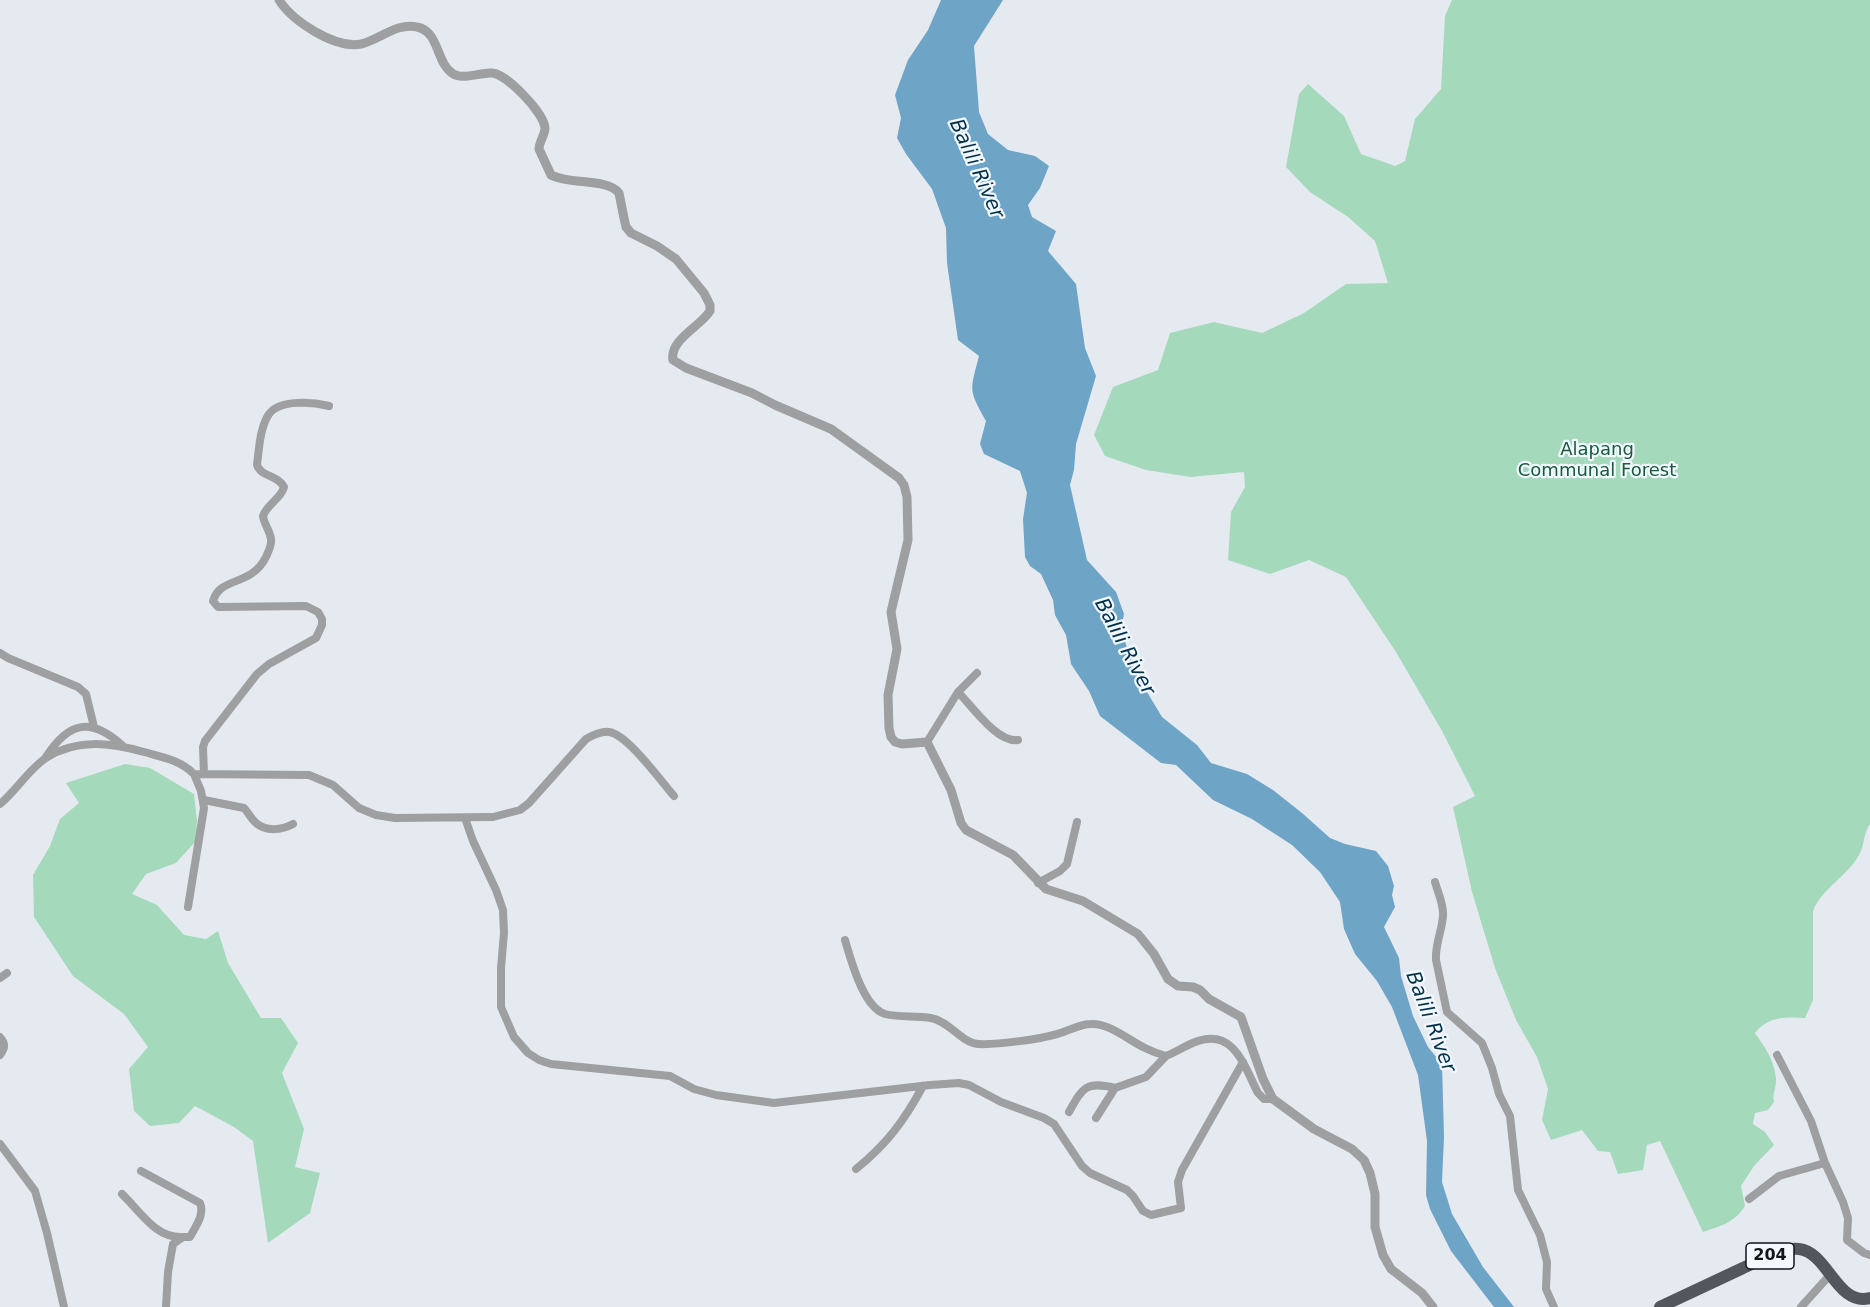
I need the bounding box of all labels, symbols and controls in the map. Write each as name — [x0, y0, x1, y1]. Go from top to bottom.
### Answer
water label: Balili River — [943, 116, 1009, 222]
park label: Alapang Communal Forest — [1518, 439, 1676, 482]
water label: Balili River — [1088, 594, 1160, 700]
water label: Balili River — [1400, 968, 1460, 1076]
road number: 204 — [1746, 1243, 1794, 1269]

